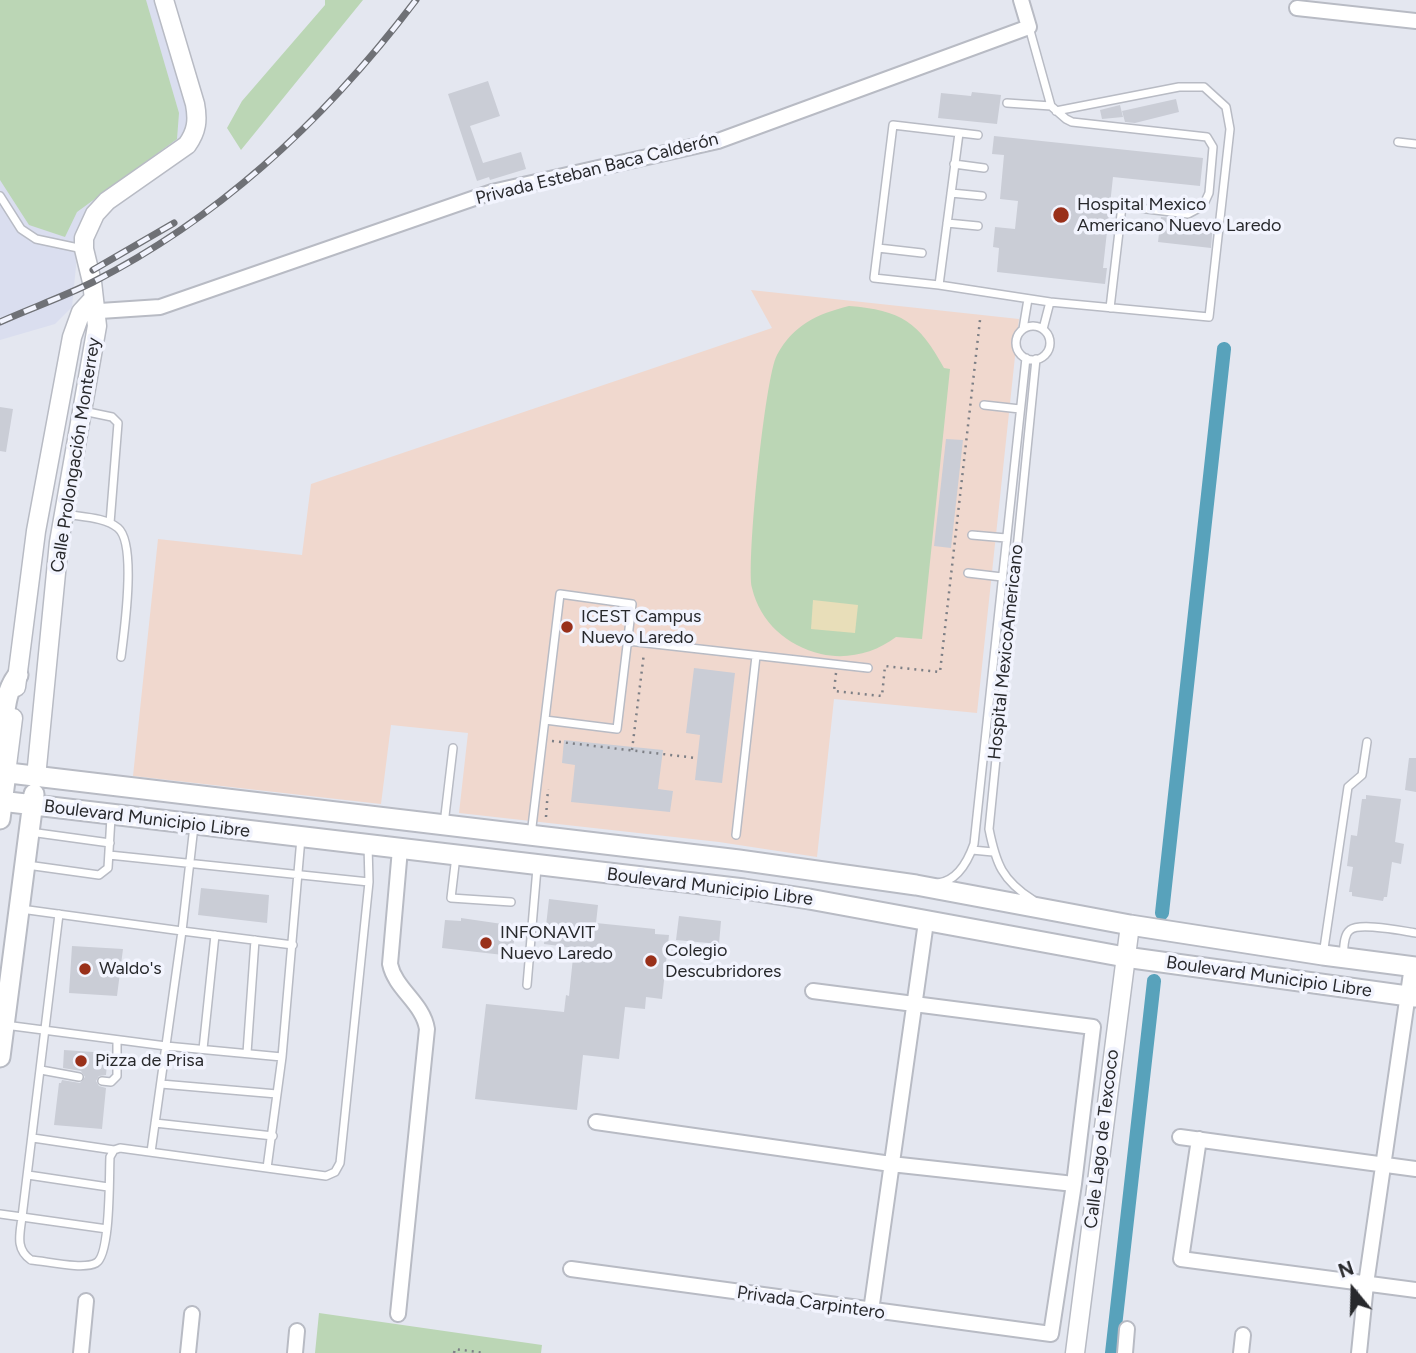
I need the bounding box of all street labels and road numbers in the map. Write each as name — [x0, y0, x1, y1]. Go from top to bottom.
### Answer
street label: Privada Esteban Baca Calderón — [473, 128, 721, 210]
street label: Calle Prolongación Monterrey — [47, 336, 105, 574]
street label: Hospital MexicoAmericano — [984, 543, 1028, 761]
street label: Boulevard Municipio Libre — [43, 796, 251, 842]
street label: Boulevard Municipio Libre — [606, 864, 814, 910]
street label: Boulevard Municipio Libre — [1165, 952, 1373, 1002]
street label: Calle Lago de Texcoco — [1080, 1048, 1124, 1230]
street label: Privada Carpintero — [736, 1282, 886, 1324]

